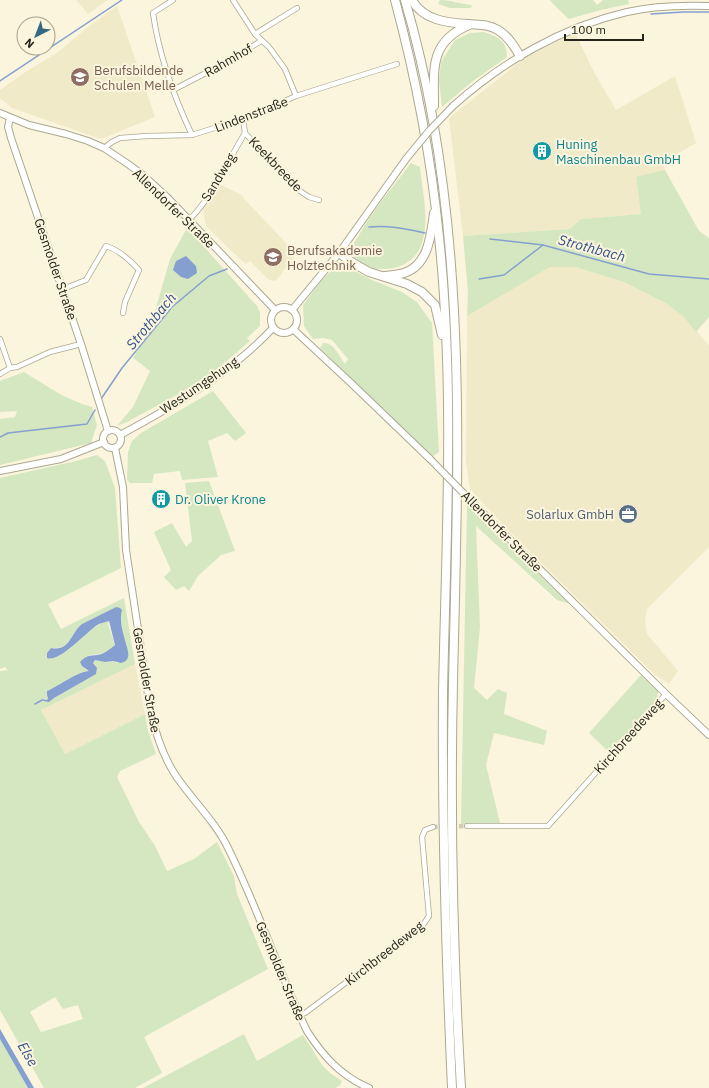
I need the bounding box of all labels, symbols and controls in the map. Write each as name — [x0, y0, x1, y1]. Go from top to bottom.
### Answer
north arrow — [16, 16, 56, 56]
scale bar — [565, 16, 643, 42]
text: 100 m — [571, 22, 606, 37]
text: N — [22, 36, 37, 51]
street label: Rahmhof — [201, 40, 255, 81]
place label: Berufsbildende Schulen Melle — [94, 62, 183, 94]
school or university icon: Berufsbildende Schulen Melle — [69, 66, 91, 88]
street label: Lindenstraße — [212, 93, 290, 136]
street label: Keekbreede — [245, 133, 306, 196]
place label: Huning Maschinenbau GmbH — [556, 136, 681, 168]
building icon: Huning Maschinenbau GmbH — [531, 140, 553, 162]
street label: Sandweg — [197, 150, 240, 204]
street label: Allendorfer Straße — [129, 165, 218, 252]
street label: Gesmolder Straße — [30, 216, 81, 322]
water label: Strothbach — [557, 230, 627, 266]
place label: Berufsakademie Holztechnik — [287, 242, 382, 274]
school or university icon: Berufsakademie Holztechnik — [262, 246, 284, 268]
water label: Strothbach — [122, 289, 180, 353]
street label: Westumgehung — [157, 353, 242, 418]
street label: Allendorfer Straße — [457, 487, 546, 576]
building icon: Dr. Oliver Krone — [150, 488, 172, 510]
place label: Dr. Oliver Krone — [175, 491, 266, 508]
office icon: Solarlux GmbH — [617, 503, 639, 525]
place label: Solarlux GmbH — [526, 506, 614, 523]
street label: Gesmolder Straße — [129, 626, 164, 734]
street label: Kirchbreedeweg — [590, 695, 667, 777]
street label: Kirchbreedeweg — [342, 917, 427, 989]
street label: Gesmolder Straße — [252, 919, 309, 1023]
water label: Else — [14, 1039, 42, 1069]

